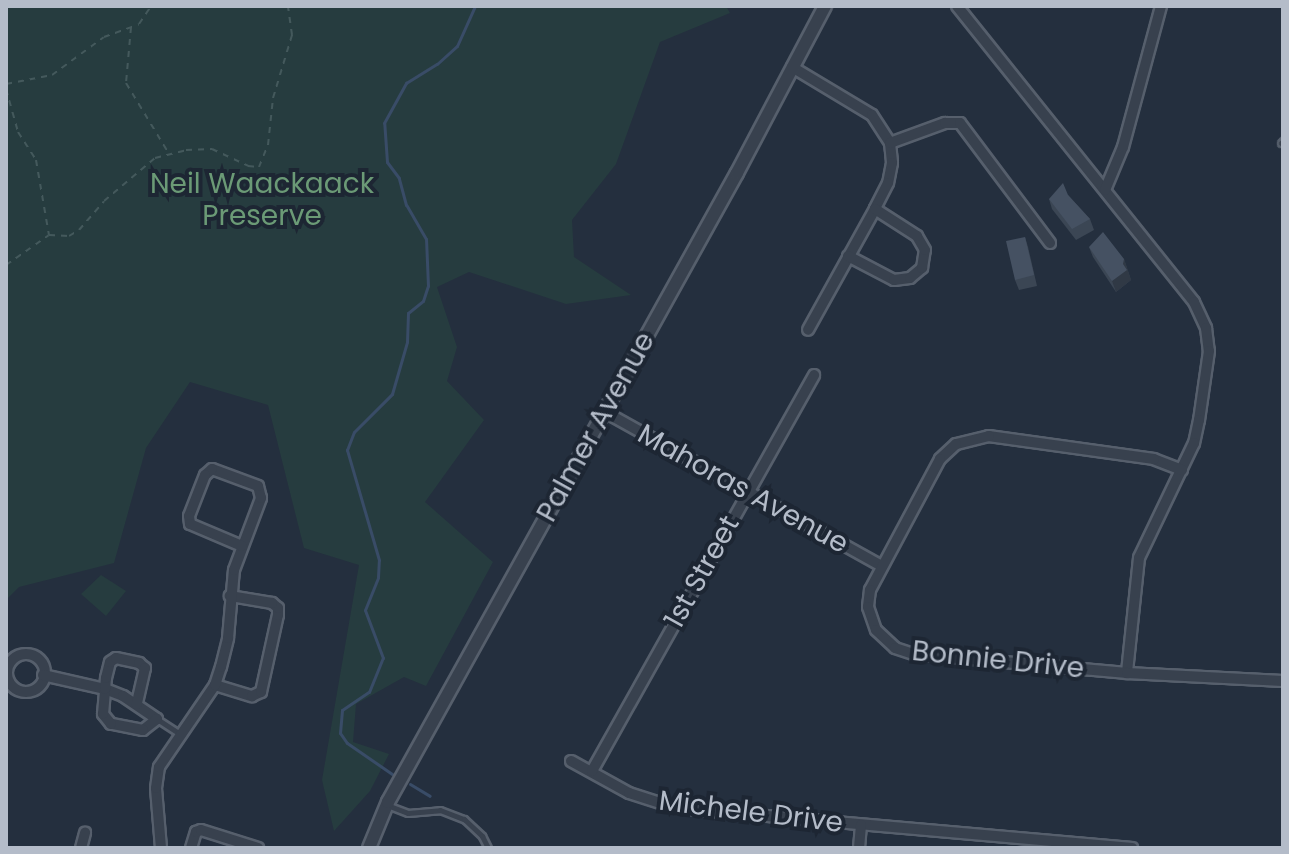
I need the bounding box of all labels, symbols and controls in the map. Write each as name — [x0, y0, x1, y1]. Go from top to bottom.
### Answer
park label: Neil Waackaack Preserve — [150, 167, 374, 233]
street label: Palmer Avenue — [530, 326, 662, 528]
street label: Mahoras Avenue — [632, 417, 854, 561]
street label: 1st Street — [657, 510, 747, 634]
street label: Bonnie Drive — [910, 634, 1086, 686]
street label: Michele Drive — [657, 784, 845, 840]

